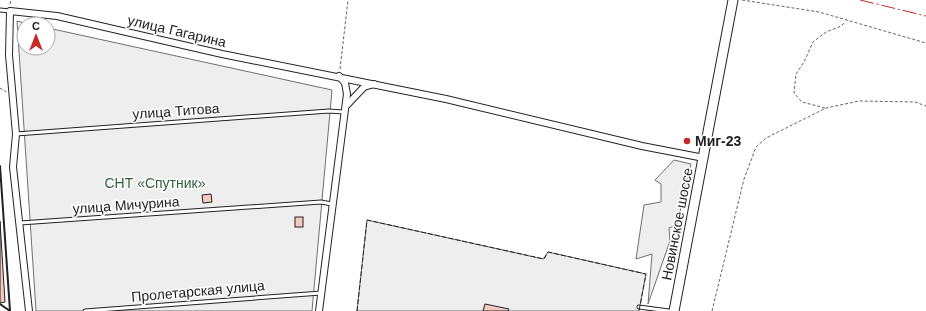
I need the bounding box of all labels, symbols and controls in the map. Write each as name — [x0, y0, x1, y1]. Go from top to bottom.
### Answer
street label: улица Гагарина — [126, 12, 228, 50]
north arrow — [16, 16, 56, 56]
text: С — [32, 20, 40, 32]
street label: улица Титова — [132, 100, 220, 122]
place label: Миг-23 — [695, 133, 742, 149]
marker: Миг-23 — [682, 136, 692, 146]
street label: Новинское шоссе — [658, 166, 696, 282]
park label: СНТ «Спутник» — [104, 175, 206, 191]
street label: улица Мичурина — [72, 193, 180, 217]
street label: Пролетарская улица — [131, 277, 266, 305]

